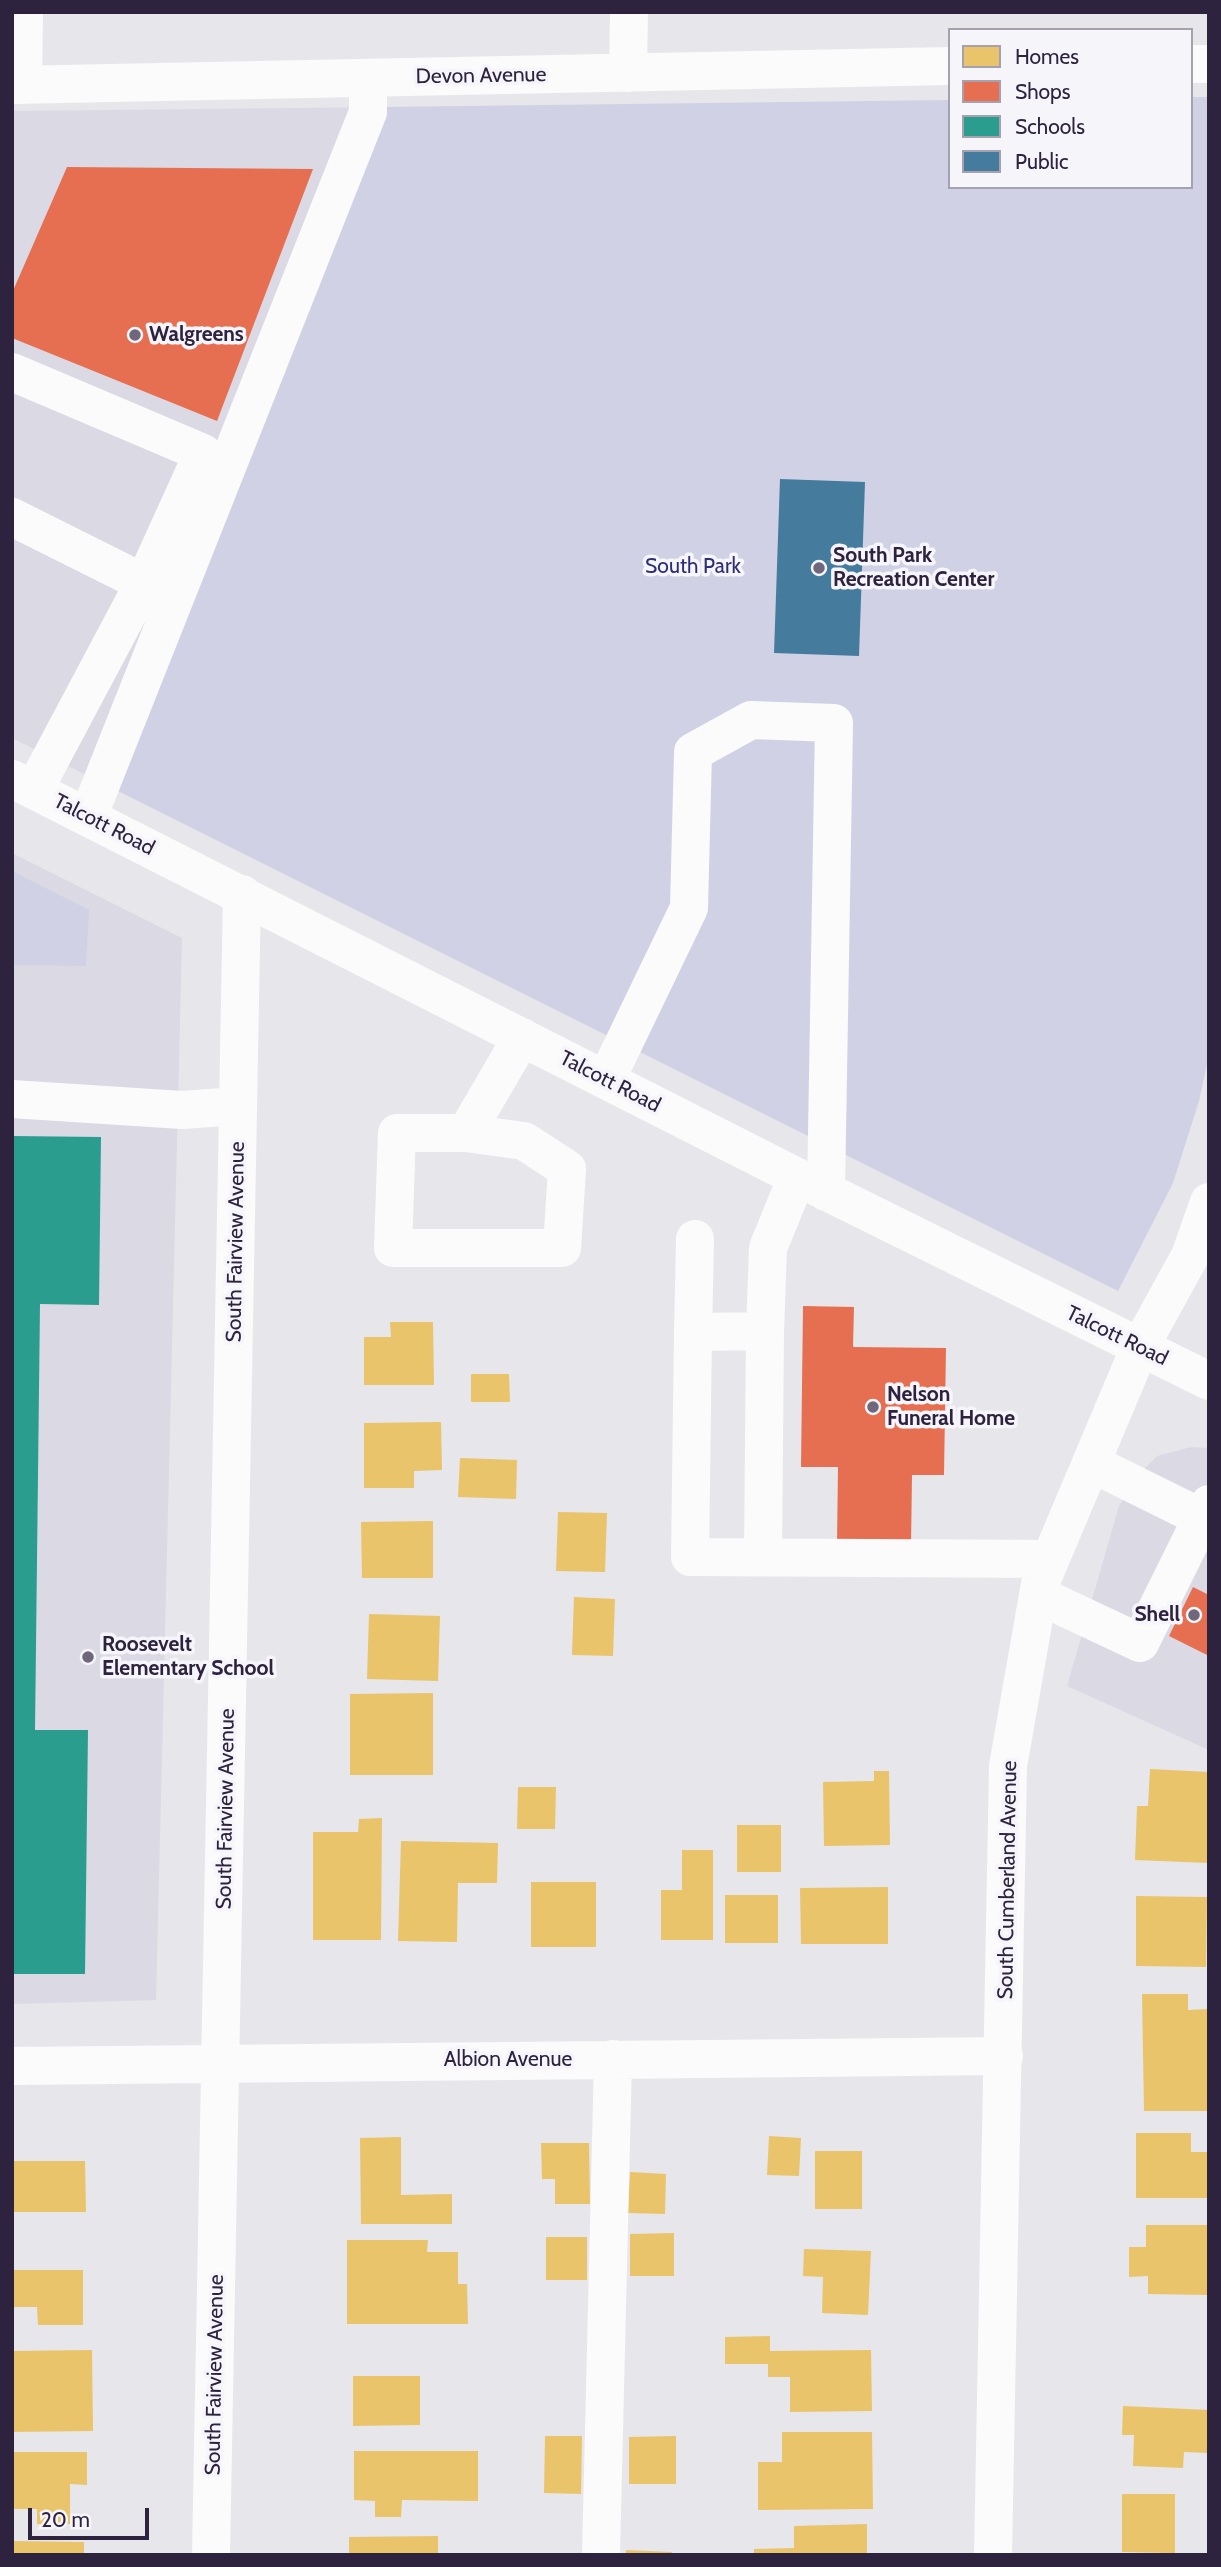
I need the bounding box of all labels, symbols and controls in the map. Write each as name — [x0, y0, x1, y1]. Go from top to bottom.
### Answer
legend — [948, 28, 1193, 189]
text: Homes — [1015, 44, 1079, 69]
street label: Devon Avenue — [416, 62, 546, 90]
text: Shops — [1015, 79, 1070, 104]
text: Schools — [1015, 114, 1085, 139]
text: Public — [1015, 149, 1069, 174]
place label: Walgreens — [149, 322, 244, 348]
marker: Walgreens — [127, 327, 143, 343]
place label: South Park Recreation Center — [833, 543, 994, 593]
park label: South Park — [645, 554, 741, 580]
marker: South Park Recreation Center — [811, 560, 827, 576]
street label: Talcott Road — [49, 789, 159, 861]
street label: Talcott Road — [555, 1046, 665, 1118]
street label: South Fairview Avenue — [222, 1141, 250, 1343]
street label: Talcott Road — [1062, 1301, 1172, 1371]
place label: Nelson Funeral Home — [887, 1382, 1015, 1432]
marker: Nelson Funeral Home — [865, 1399, 881, 1415]
place label: Shell — [1135, 1602, 1180, 1628]
marker: Shell — [1186, 1607, 1202, 1623]
place label: Roosevelt Elementary School — [102, 1632, 274, 1682]
marker: Roosevelt Elementary School — [80, 1649, 96, 1665]
street label: South Fairview Avenue — [212, 1708, 240, 1910]
street label: South Cumberland Avenue — [993, 1760, 1023, 2000]
street label: Albion Avenue — [444, 2047, 572, 2073]
street label: South Fairview Avenue — [201, 2274, 229, 2476]
scale bar — [32, 2494, 152, 2538]
text: 20 m — [41, 2507, 90, 2532]

